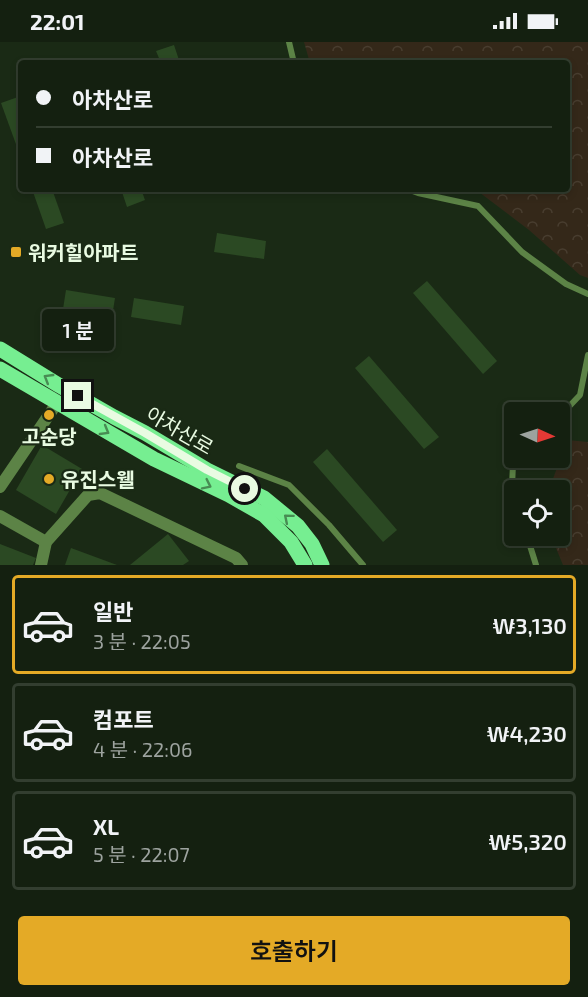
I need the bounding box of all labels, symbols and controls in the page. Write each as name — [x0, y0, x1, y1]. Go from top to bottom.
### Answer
text: 22:01 — [30, 8, 85, 34]
text: 아차산로 — [72, 86, 153, 112]
text: 아차산로 — [72, 144, 153, 170]
place label: 워커힐아파트 — [28, 240, 138, 264]
marker: 워커힐아파트 — [9, 245, 23, 259]
callout: 1 분 — [42, 309, 114, 351]
text: 1 분 — [62, 318, 94, 342]
one-way arrow — [44, 373, 54, 385]
route end — [64, 382, 91, 409]
street label: 아차산로 — [142, 401, 218, 459]
north arrow — [504, 402, 570, 468]
map controls — [504, 402, 570, 546]
marker: 고순당 — [42, 408, 56, 422]
one-way arrow — [99, 423, 109, 435]
place label: 고순당 — [21, 424, 77, 448]
place label: 유진스웰 — [61, 467, 135, 491]
marker: 유진스웰 — [42, 472, 56, 486]
route start — [231, 475, 258, 502]
one-way arrow — [200, 477, 211, 489]
button: locate — [504, 480, 570, 546]
one-way arrow — [284, 515, 295, 526]
icon: car — [21, 598, 75, 652]
text: 일반 — [93, 598, 133, 624]
text: ₩3,130 — [493, 612, 567, 638]
text: 3 분 · 22:05 — [93, 629, 191, 653]
icon: car — [21, 706, 75, 760]
text: 컴포트 — [93, 706, 154, 732]
text: ₩4,230 — [487, 720, 567, 746]
text: 4 분 · 22:06 — [93, 737, 193, 761]
text: XL — [93, 813, 119, 839]
icon: car — [21, 814, 75, 868]
text: ₩5,320 — [489, 828, 567, 854]
text: 5 분 · 22:07 — [93, 842, 190, 866]
button: 호출하기 — [18, 916, 570, 985]

